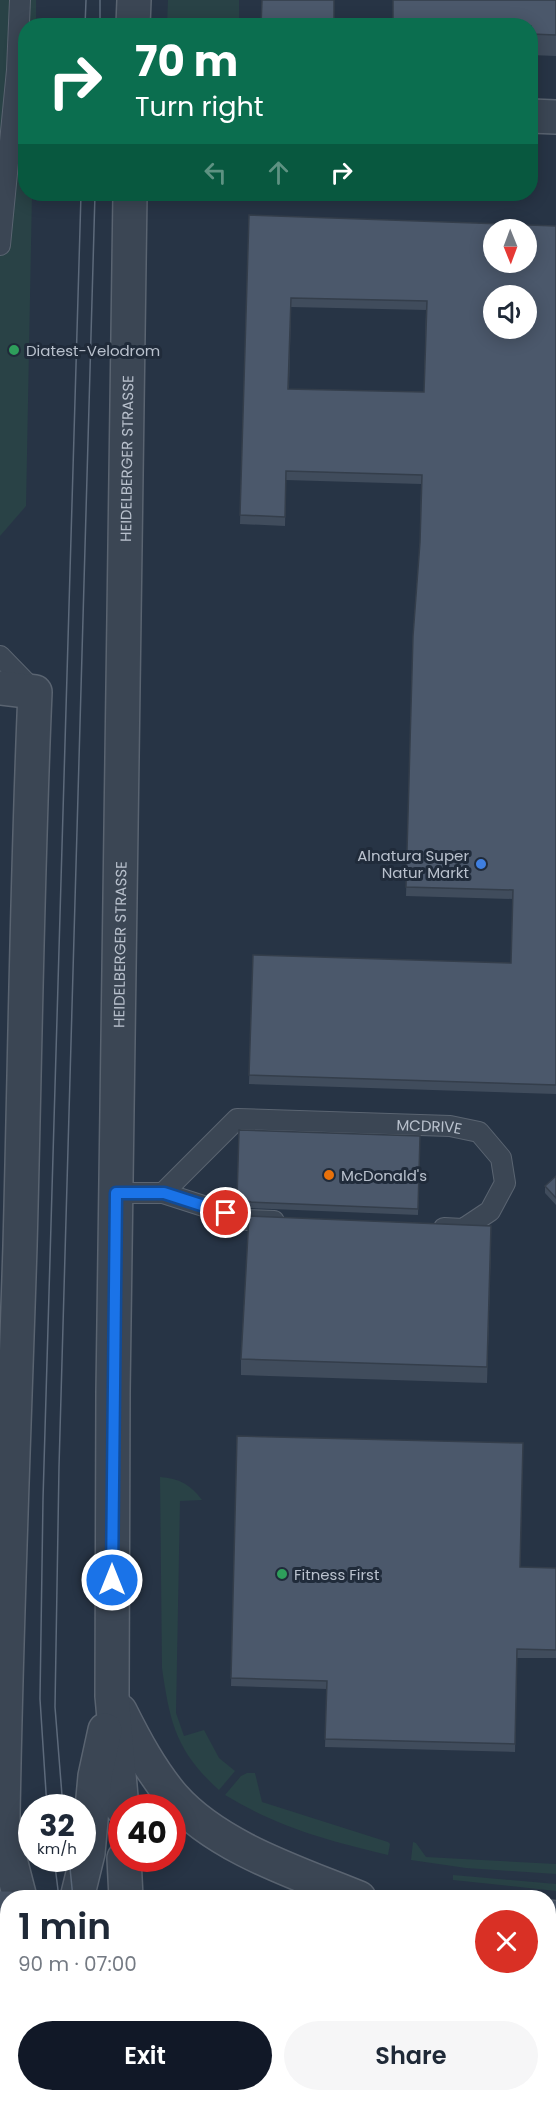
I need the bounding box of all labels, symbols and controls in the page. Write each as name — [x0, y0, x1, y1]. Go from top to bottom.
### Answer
text: 70 m — [135, 32, 238, 91]
icon: right — [36, 42, 114, 120]
text: Turn right — [135, 88, 264, 125]
icon: left — [199, 156, 232, 189]
icon: ahead — [262, 156, 295, 189]
icon: right — [325, 156, 358, 189]
north arrow — [483, 219, 537, 273]
map controls — [483, 219, 537, 339]
button: sound — [483, 285, 537, 339]
place label: Diatest-Velodrom — [26, 340, 160, 361]
marker: Diatest-Velodrom — [7, 343, 21, 357]
street label: HEIDELBERGER STRASSE — [115, 375, 138, 542]
place label: Alnatura Super Natur Markt — [357, 845, 469, 883]
marker: Alnatura Super Natur Markt — [474, 857, 488, 871]
street label: HEIDELBERGER STRASSE — [108, 861, 131, 1028]
street label: MCDRIVE — [396, 1114, 464, 1139]
place label: McDonald's — [341, 1165, 427, 1186]
marker: McDonald's — [322, 1168, 336, 1182]
pin — [200, 1187, 251, 1238]
icon: arrive — [209, 1196, 242, 1229]
position arrow — [80, 1548, 144, 1612]
place label: Fitness First — [294, 1564, 379, 1585]
marker: Fitness First — [275, 1567, 289, 1581]
speed limit sign: 40 — [108, 1794, 186, 1872]
text: 32 — [39, 1804, 75, 1847]
text: km/h — [37, 1838, 77, 1859]
text: 1 min — [18, 1901, 111, 1952]
button: close — [475, 1910, 538, 1973]
text: 90 m · 07:00 — [18, 1950, 137, 1978]
button: Exit — [18, 2021, 272, 2090]
button: Share — [284, 2021, 538, 2090]

